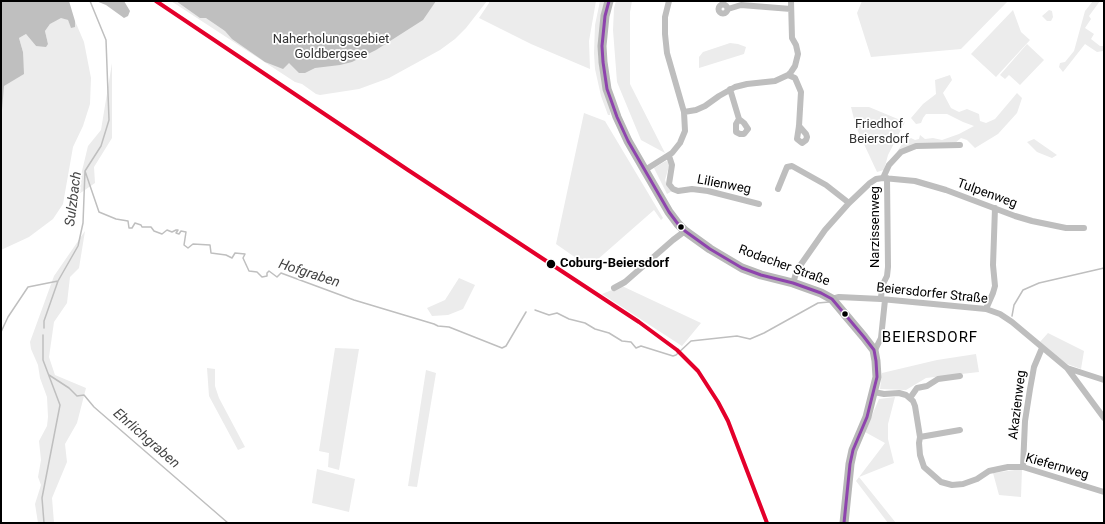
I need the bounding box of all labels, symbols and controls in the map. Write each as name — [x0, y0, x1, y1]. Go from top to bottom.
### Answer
park label: Naherholungsgebiet Goldbergsee — [273, 32, 389, 63]
park label: Friedhof Beiersdorf — [849, 117, 909, 148]
water label: Sulzbach — [62, 171, 86, 227]
street label: Lilienweg — [696, 172, 752, 198]
street label: Tulpenweg — [955, 176, 1019, 212]
street label: Narzissenweg — [868, 186, 884, 268]
unlabelled marker — [676, 222, 686, 232]
street label: Rodacher Straße — [736, 242, 832, 290]
water label: Hofgraben — [276, 256, 342, 292]
place label: Coburg-Beiersdorf — [560, 256, 669, 272]
marker: Coburg-Beiersdorf — [545, 258, 557, 270]
street label: Beiersdorfer Straße — [875, 280, 989, 308]
unlabelled marker — [840, 309, 850, 319]
district label: BEIERSDORF — [882, 329, 978, 347]
street label: Akazienweg — [1006, 369, 1030, 441]
water label: Ehrlichgraben — [109, 406, 183, 472]
street label: Kiefernweg — [1024, 451, 1090, 483]

